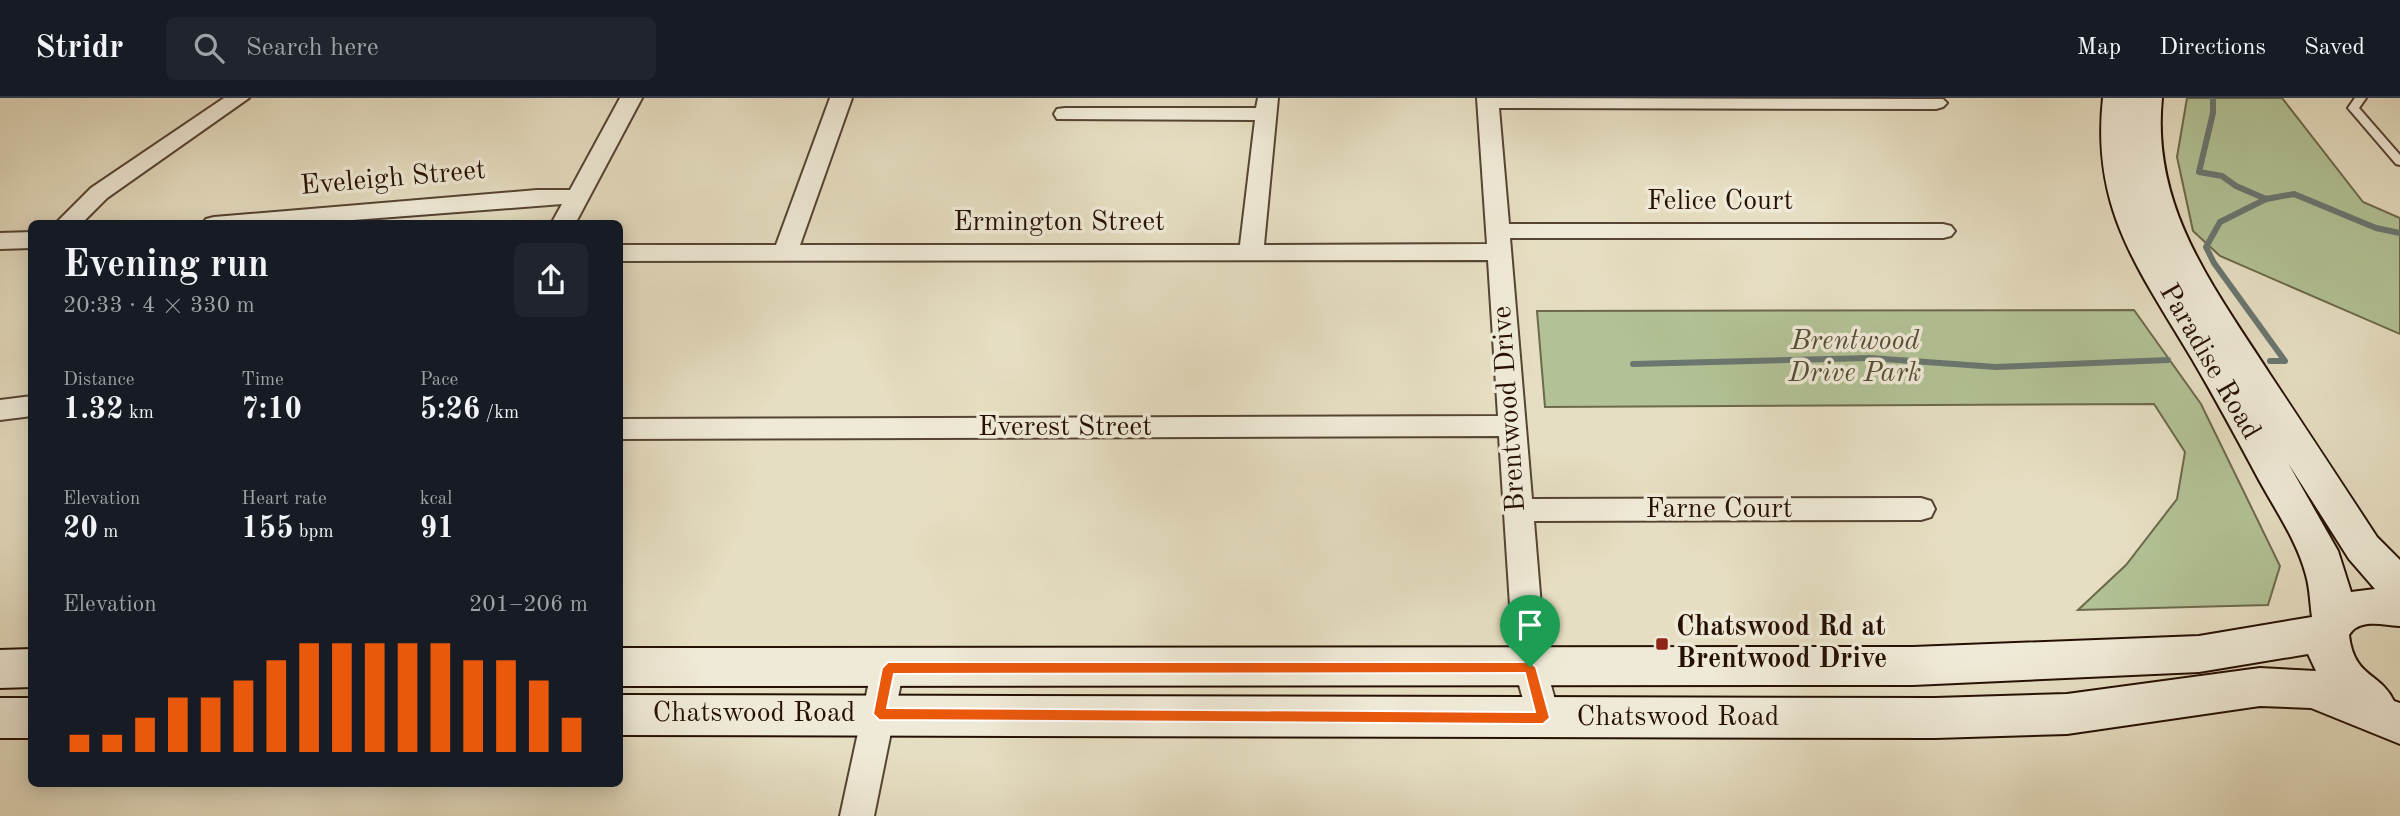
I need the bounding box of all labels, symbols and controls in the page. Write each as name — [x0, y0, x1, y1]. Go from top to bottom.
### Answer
search box — [166, 17, 656, 80]
icon: search — [190, 29, 228, 67]
text: Stridr — [35, 32, 124, 65]
text: Search here — [246, 35, 379, 61]
text: Map — [2077, 36, 2121, 60]
text: Directions — [2159, 36, 2266, 60]
text: Saved — [2304, 36, 2365, 60]
street label: Eveleigh Street — [299, 157, 487, 201]
street label: Felice Court — [1647, 188, 1793, 216]
street label: Ermington Street — [953, 209, 1165, 237]
button: share — [514, 243, 588, 317]
text: Evening run — [63, 247, 269, 285]
street label: Paradise Road — [2153, 279, 2265, 445]
text: 20:33 · 4 × 330 m — [63, 294, 255, 317]
street label: Brentwood Drive — [1489, 305, 1531, 513]
park label: Brentwood Drive Park — [1788, 328, 1921, 388]
text: Distance — [63, 371, 135, 390]
text: Time — [241, 371, 284, 390]
text: Pace — [420, 371, 458, 390]
text: 1.32 — [63, 395, 124, 425]
text: 7:10 — [241, 395, 302, 425]
text: 5:26 — [420, 395, 480, 425]
text: km — [124, 404, 154, 423]
text: /km — [480, 404, 519, 423]
street label: Everest Street — [978, 414, 1152, 442]
text: Elevation — [63, 490, 140, 509]
text: Heart rate — [241, 490, 327, 509]
text: kcal — [420, 490, 452, 509]
street label: Farne Court — [1645, 496, 1793, 524]
text: 20 — [63, 514, 98, 544]
text: 155 — [241, 514, 294, 544]
text: 91 — [420, 514, 454, 544]
text: m — [98, 523, 118, 542]
text: bpm — [294, 523, 334, 542]
text: Elevation — [63, 593, 157, 616]
text: 201–206 m — [469, 593, 588, 616]
pin — [1500, 595, 1560, 667]
icon: arrive — [1511, 606, 1549, 644]
place label: Chatswood Rd at Brentwood Drive — [1676, 614, 1887, 674]
marker: Chatswood Rd at Brentwood Drive — [1654, 636, 1670, 652]
street label: Chatswood Road — [653, 700, 855, 728]
street label: Chatswood Road — [1577, 704, 1779, 732]

